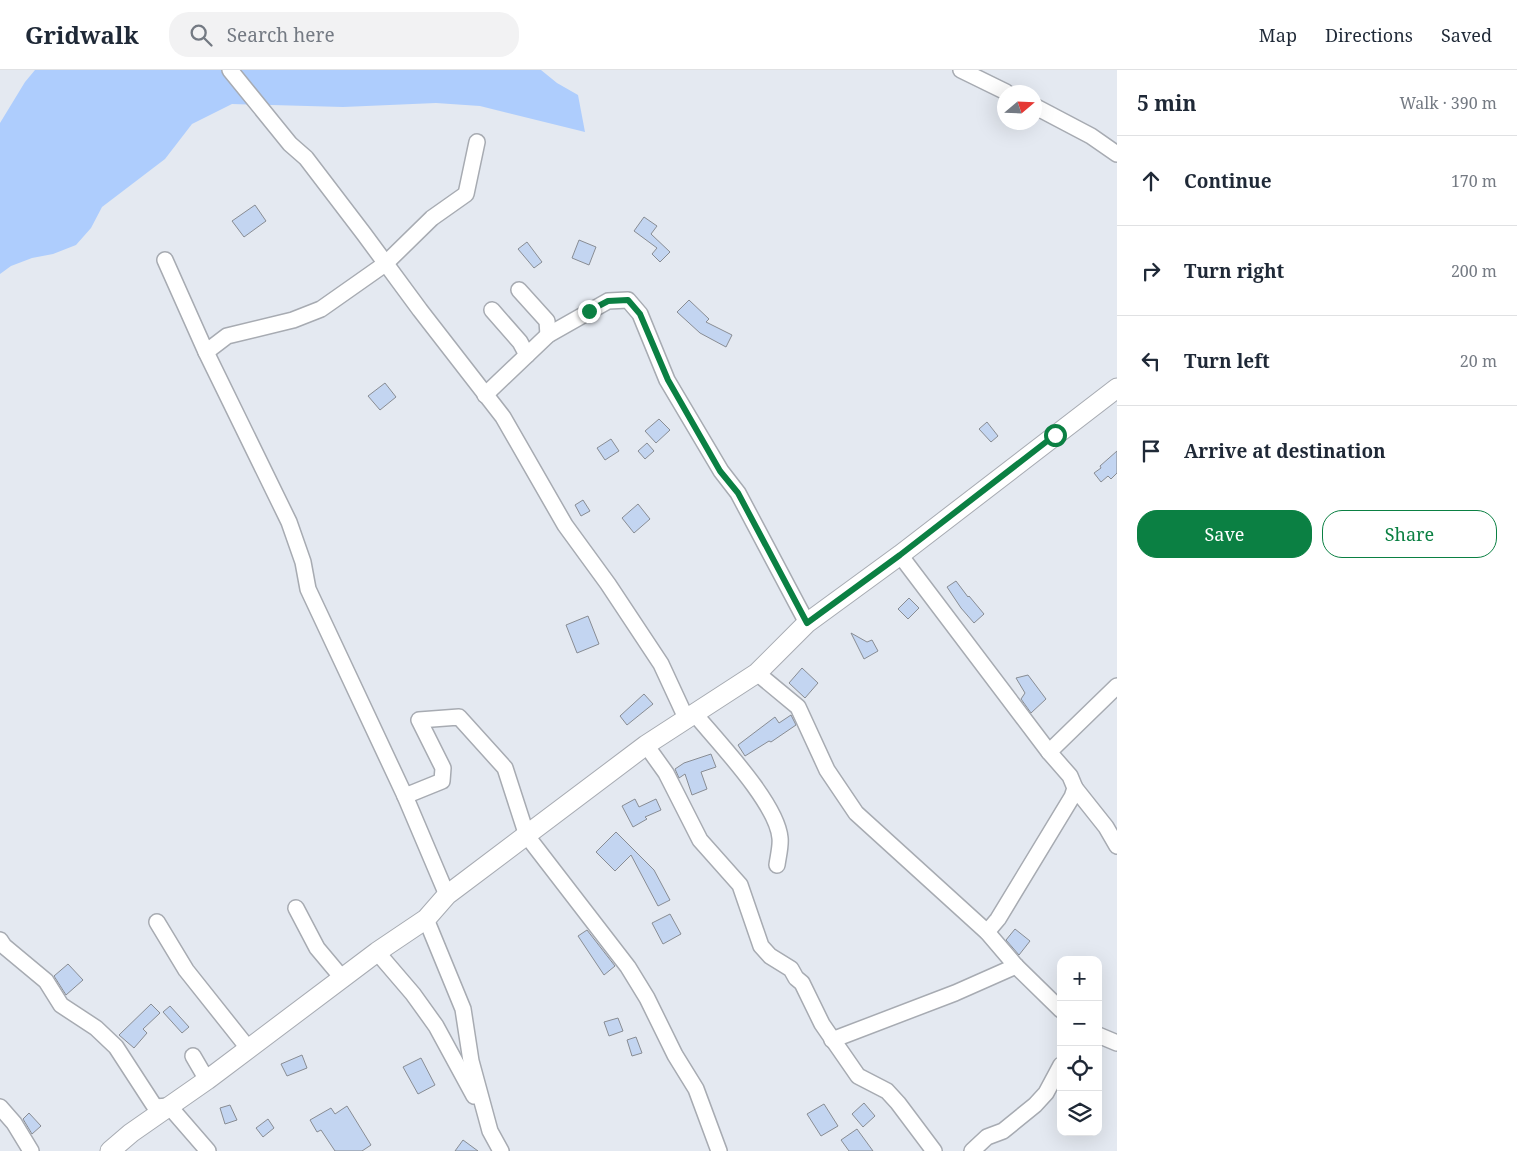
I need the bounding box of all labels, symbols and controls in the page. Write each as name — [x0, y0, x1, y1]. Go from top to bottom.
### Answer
search box — [169, 12, 519, 57]
text: Gridwalk — [25, 18, 139, 51]
icon: search — [187, 21, 215, 49]
text: Search here — [227, 22, 335, 48]
text: Map — [1259, 23, 1297, 47]
text: Directions — [1325, 23, 1413, 47]
text: Saved — [1441, 23, 1492, 47]
north arrow — [997, 85, 1042, 130]
text: 5 min — [1137, 89, 1196, 117]
text: Walk · 390 m — [1400, 92, 1497, 114]
icon: ahead — [1137, 167, 1165, 195]
text: Continue — [1184, 168, 1272, 194]
text: 170 m — [1451, 170, 1497, 192]
icon: right — [1137, 257, 1165, 285]
text: Turn right — [1184, 258, 1284, 284]
text: 200 m — [1451, 260, 1497, 282]
route end — [578, 300, 601, 323]
icon: left — [1137, 347, 1165, 375]
text: Turn left — [1184, 348, 1270, 374]
text: 20 m — [1460, 350, 1497, 372]
route start — [1044, 424, 1067, 447]
icon: arrive — [1137, 437, 1165, 465]
text: Arrive at destination — [1184, 438, 1386, 464]
button: Save — [1137, 510, 1312, 558]
button: Share — [1322, 510, 1497, 558]
map controls — [1057, 956, 1102, 1136]
button: + — [1057, 956, 1102, 1001]
button: − — [1057, 1001, 1102, 1046]
button: locate — [1057, 1046, 1102, 1091]
button: layers — [1057, 1091, 1102, 1136]

